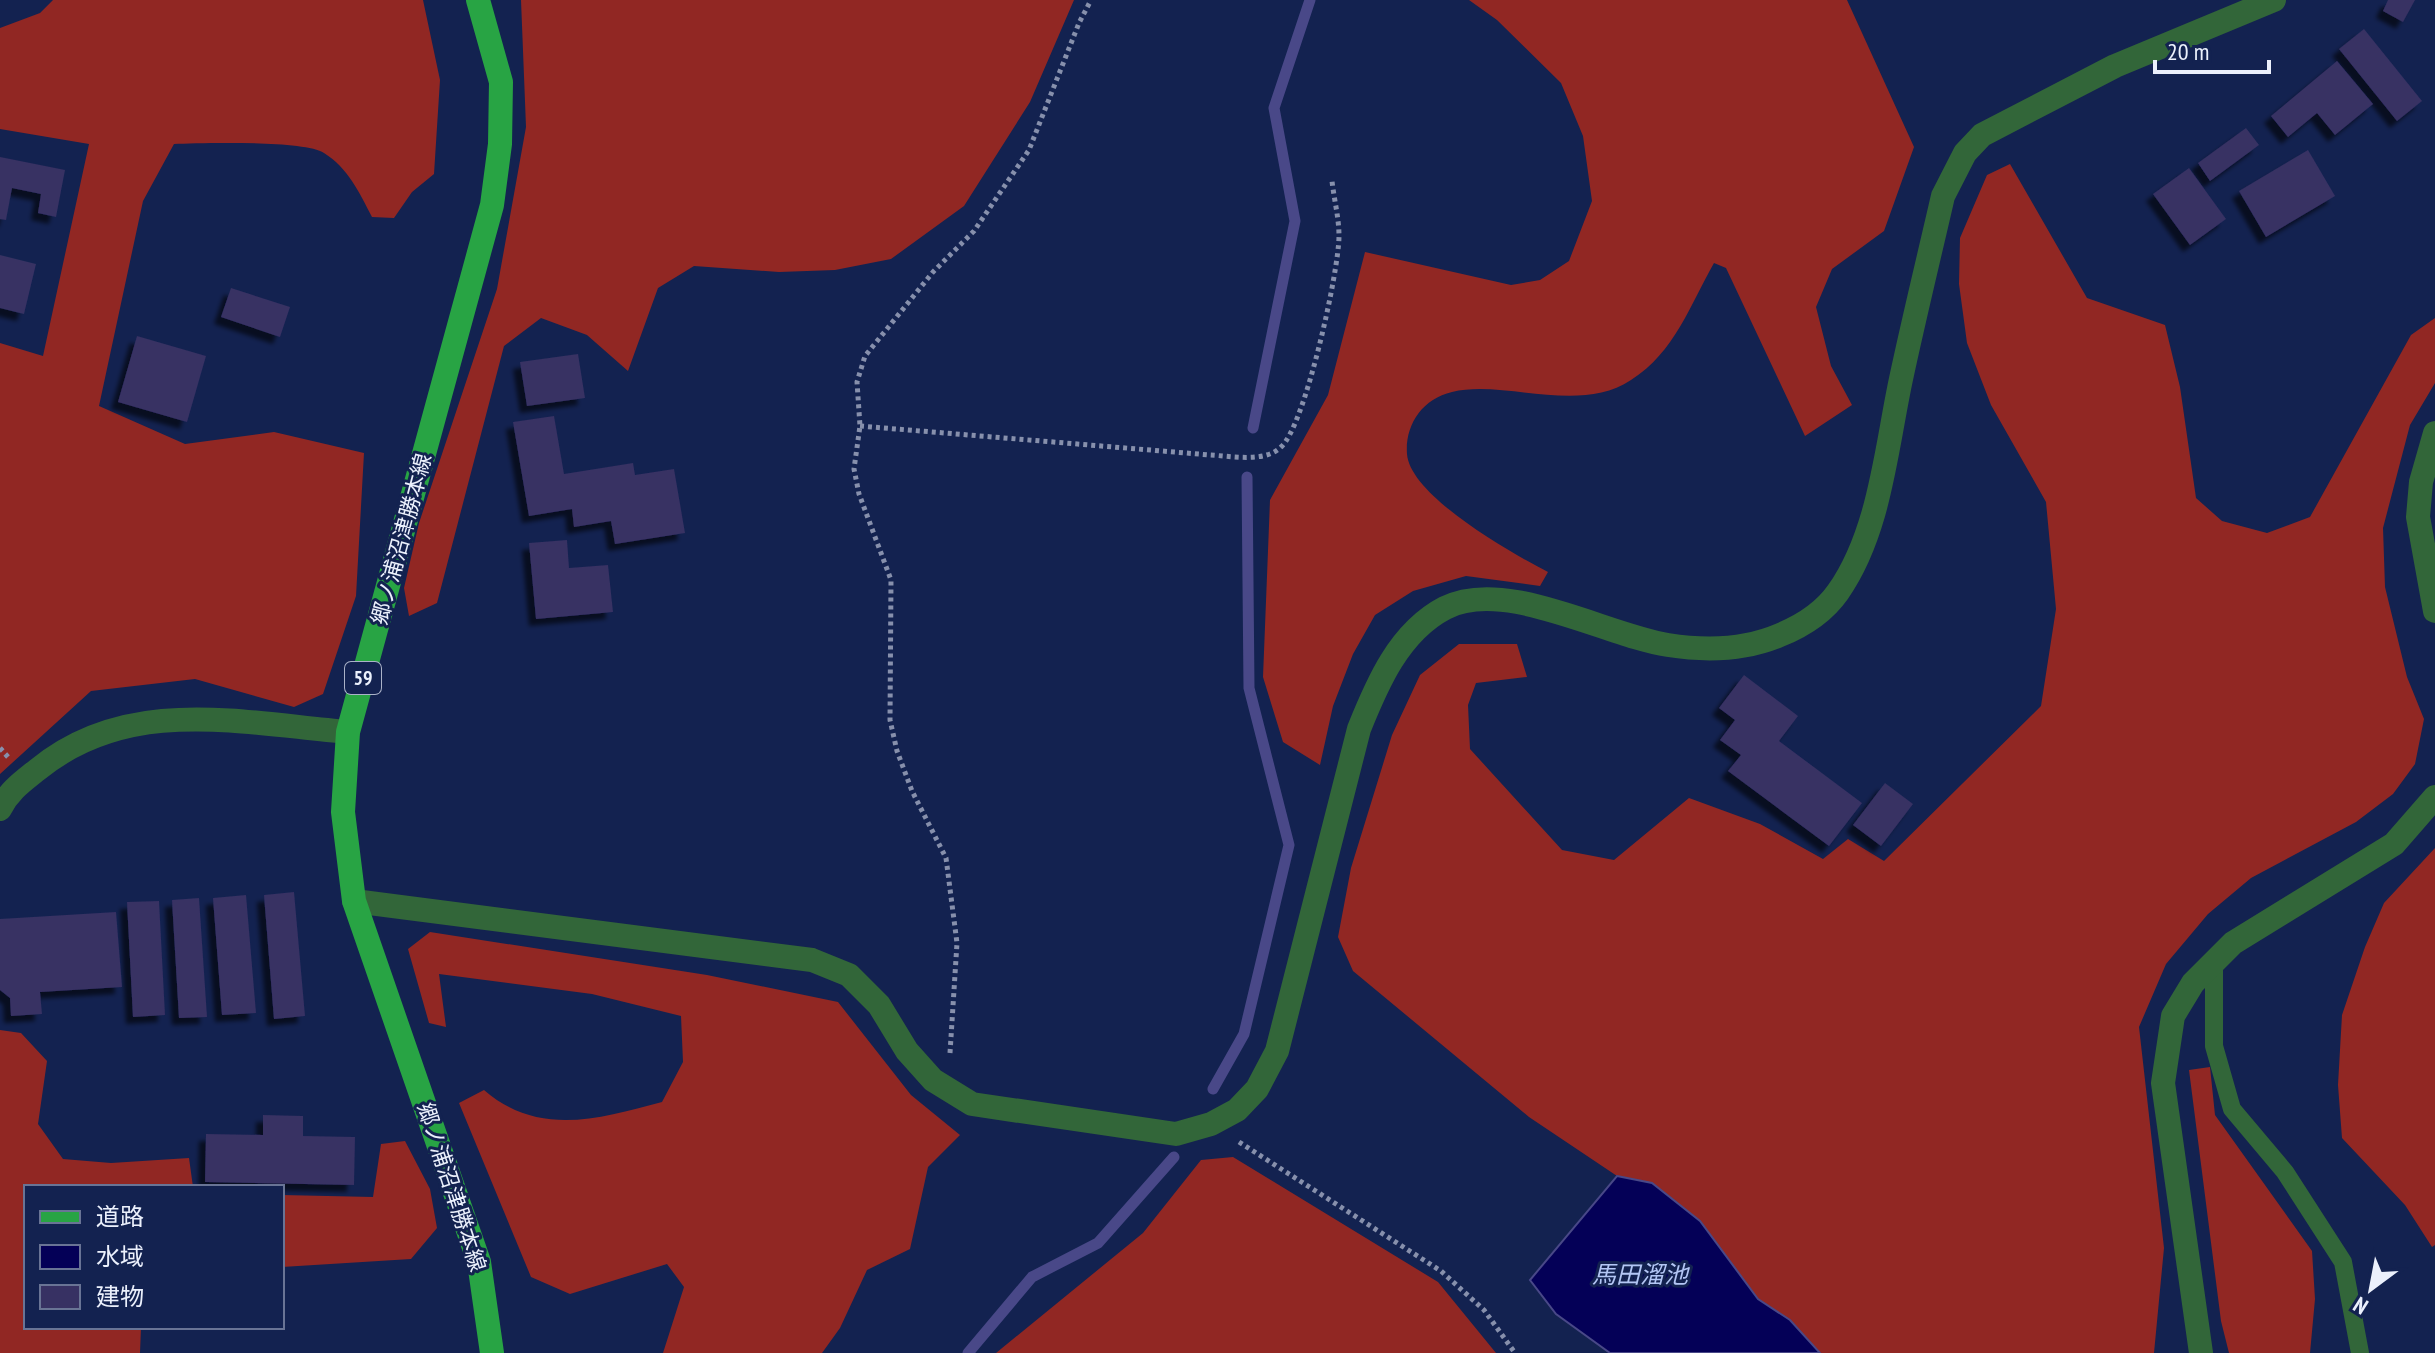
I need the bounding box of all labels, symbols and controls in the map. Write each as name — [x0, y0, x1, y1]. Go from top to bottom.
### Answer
scale bar — [2155, 24, 2269, 74]
text: 20 m — [2167, 36, 2209, 67]
street label: 郷ノ浦沼津勝本線 — [365, 450, 437, 628]
road number: 59 — [345, 662, 381, 694]
street label: 郷ノ浦沼津勝本線 — [411, 1099, 493, 1275]
legend — [24, 1185, 284, 1329]
text: 道路 — [96, 1201, 144, 1232]
text: 水域 — [96, 1241, 144, 1272]
north arrow — [2331, 1249, 2411, 1329]
water label: 馬田溜池 — [1592, 1259, 1690, 1290]
text: 建物 — [96, 1281, 144, 1312]
text: N — [2348, 1291, 2373, 1321]

